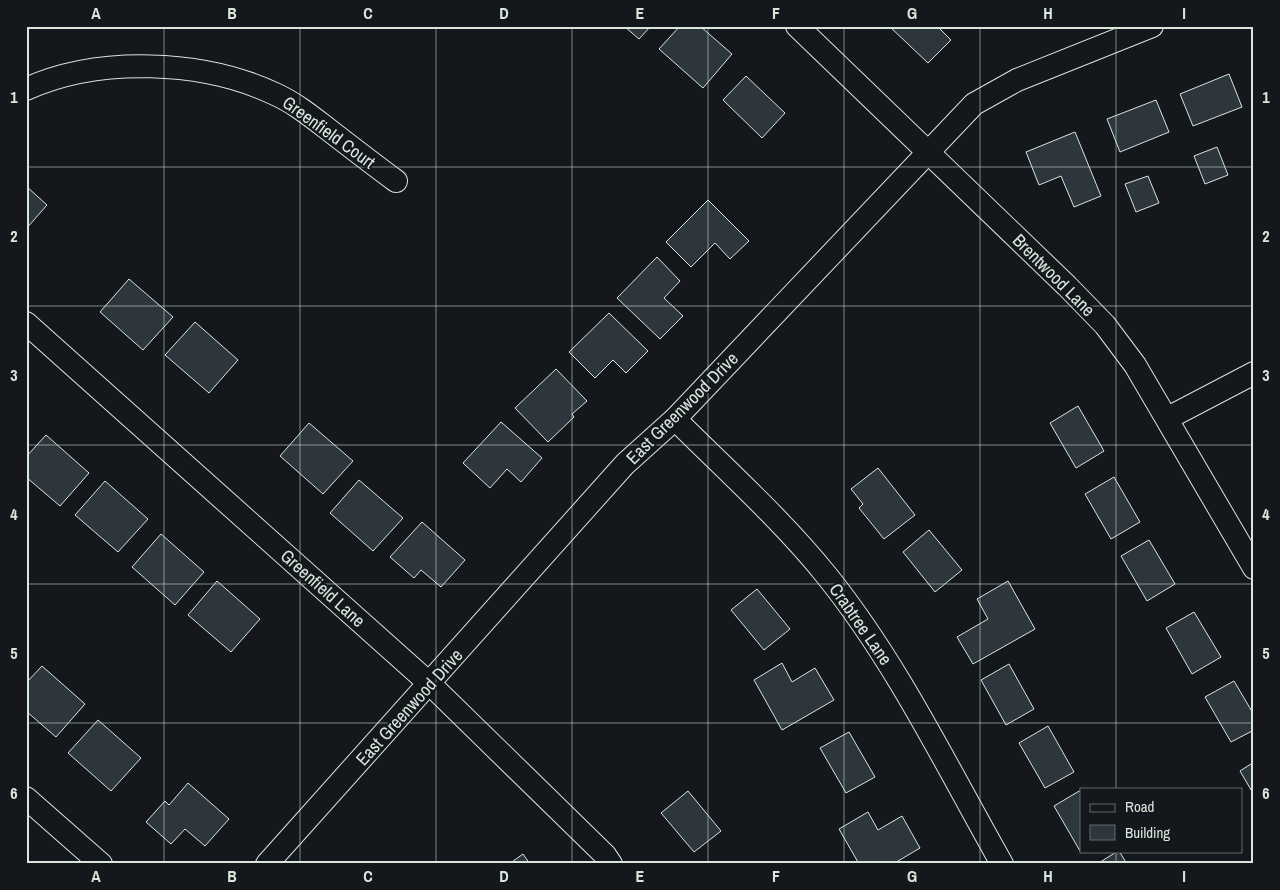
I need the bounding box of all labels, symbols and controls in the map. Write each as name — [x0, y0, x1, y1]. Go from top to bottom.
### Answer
text: A — [91, 2, 101, 24]
text: B — [227, 2, 237, 24]
text: C — [363, 2, 373, 24]
text: D — [499, 2, 509, 24]
text: E — [636, 2, 645, 24]
text: F — [772, 2, 780, 24]
text: G — [907, 2, 917, 24]
text: H — [1043, 2, 1053, 24]
text: I — [1182, 2, 1186, 24]
text: 1 — [10, 86, 18, 108]
text: 1 — [1262, 86, 1270, 108]
street label: Greenfield Court — [278, 90, 380, 174]
text: 2 — [10, 225, 18, 247]
text: 2 — [1262, 225, 1270, 247]
street label: Brentwood Lane — [1007, 228, 1101, 322]
street label: East Greenwood Drive — [620, 346, 744, 470]
text: 3 — [10, 364, 18, 386]
text: 3 — [1262, 364, 1270, 386]
text: 4 — [10, 503, 18, 525]
text: 4 — [1262, 503, 1270, 525]
street label: Greenfield Lane — [275, 543, 371, 633]
street label: Crabtree Lane — [824, 578, 898, 670]
text: 5 — [10, 642, 18, 664]
text: 5 — [1262, 642, 1270, 664]
street label: East Greenwood Drive — [350, 643, 468, 771]
text: 6 — [10, 782, 18, 804]
text: 6 — [1262, 782, 1270, 804]
legend — [1080, 788, 1242, 852]
text: Road — [1125, 796, 1154, 817]
text: Building — [1125, 822, 1170, 843]
text: A — [91, 865, 101, 887]
text: B — [227, 865, 237, 887]
text: C — [363, 865, 373, 887]
text: D — [499, 865, 509, 887]
text: E — [636, 865, 645, 887]
text: F — [772, 865, 780, 887]
text: G — [907, 865, 917, 887]
text: H — [1043, 865, 1053, 887]
text: I — [1182, 865, 1186, 887]

